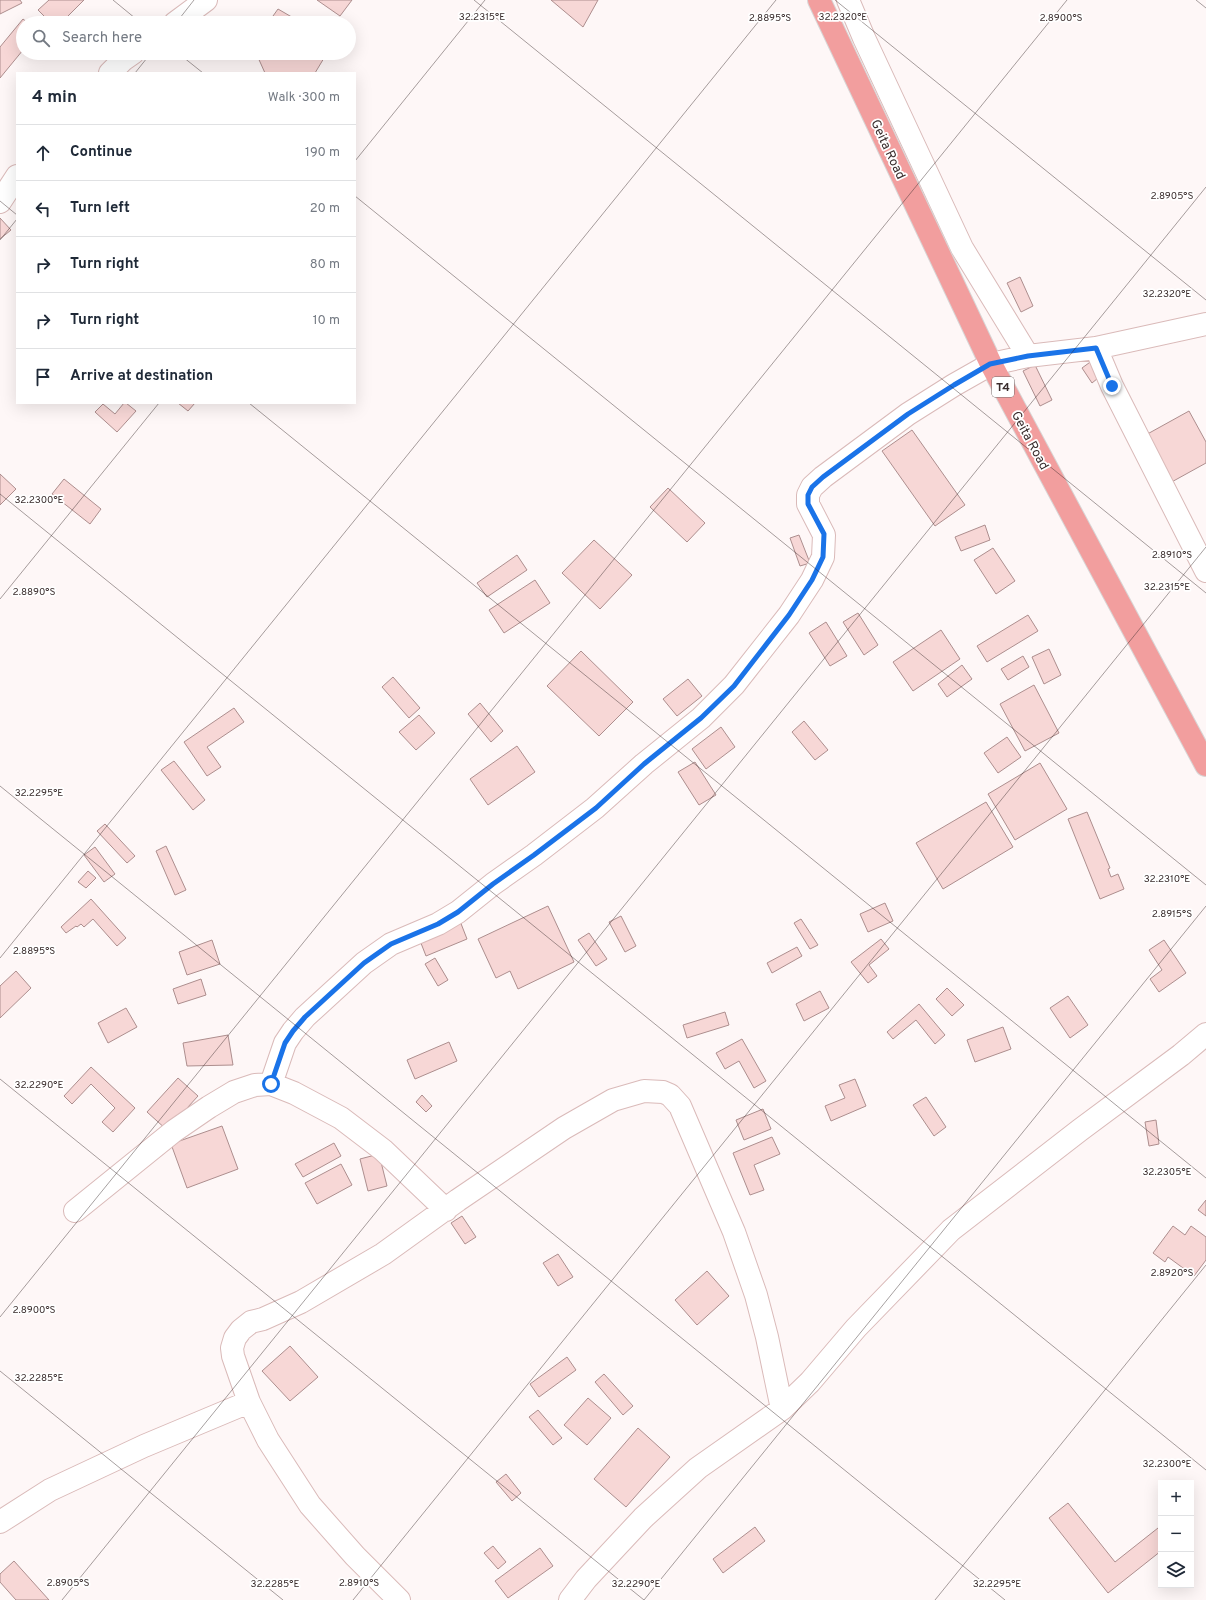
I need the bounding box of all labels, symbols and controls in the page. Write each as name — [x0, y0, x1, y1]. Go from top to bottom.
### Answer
text: 32.2315°E — [459, 11, 505, 24]
text: 32.2320°E — [819, 11, 867, 24]
text: 2.8895°S — [749, 12, 791, 25]
text: 2.8900°S — [1039, 12, 1083, 25]
search box — [16, 16, 356, 60]
icon: search — [30, 27, 52, 49]
text: Search here — [62, 29, 142, 48]
text: 4 min — [32, 87, 77, 109]
text: Walk · 300 m — [268, 90, 340, 106]
street label: Geita Road — [866, 117, 908, 182]
icon: ahead — [32, 142, 54, 164]
text: Continue — [70, 143, 132, 162]
text: 190 m — [305, 145, 340, 161]
text: 2.8905°S — [1151, 190, 1193, 203]
icon: left — [32, 198, 54, 220]
text: Turn left — [70, 199, 130, 218]
text: 20 m — [310, 201, 340, 217]
icon: right — [32, 254, 54, 276]
text: Turn right — [70, 255, 139, 274]
text: 80 m — [310, 257, 340, 273]
text: 32.2320°E — [1143, 288, 1191, 301]
icon: right — [32, 310, 54, 332]
text: Turn right — [70, 311, 139, 330]
text: 10 m — [313, 313, 340, 329]
icon: arrive — [32, 366, 54, 388]
text: Arrive at destination — [70, 367, 213, 386]
road number: T4 — [992, 377, 1014, 397]
route end — [1103, 377, 1121, 395]
street label: Geita Road — [1007, 409, 1051, 473]
text: 32.2300°E — [14, 494, 64, 507]
text: 2.8910°S — [1152, 549, 1192, 562]
text: 32.2315°E — [1144, 581, 1190, 594]
text: 2.8890°S — [13, 586, 55, 599]
text: 32.2295°E — [15, 787, 63, 800]
text: 32.2310°E — [1144, 873, 1190, 886]
text: 2.8915°S — [1152, 908, 1192, 921]
text: 2.8895°S — [13, 945, 55, 958]
route start — [262, 1075, 280, 1093]
text: 32.2290°E — [15, 1079, 63, 1092]
text: 32.2305°E — [1143, 1166, 1191, 1179]
text: 2.8920°S — [1151, 1267, 1193, 1280]
text: 2.8900°S — [12, 1304, 56, 1317]
text: 32.2285°E — [15, 1372, 63, 1385]
text: 32.2300°E — [1142, 1458, 1192, 1471]
map controls — [1158, 1480, 1194, 1588]
button: + — [1158, 1480, 1194, 1516]
button: − — [1158, 1516, 1194, 1552]
button: layers — [1158, 1552, 1194, 1588]
text: 2.8905°S — [47, 1577, 89, 1590]
text: 2.8910°S — [339, 1577, 379, 1590]
text: 32.2285°E — [251, 1578, 299, 1591]
text: 32.2290°E — [612, 1578, 660, 1591]
text: 32.2295°E — [973, 1578, 1021, 1591]

